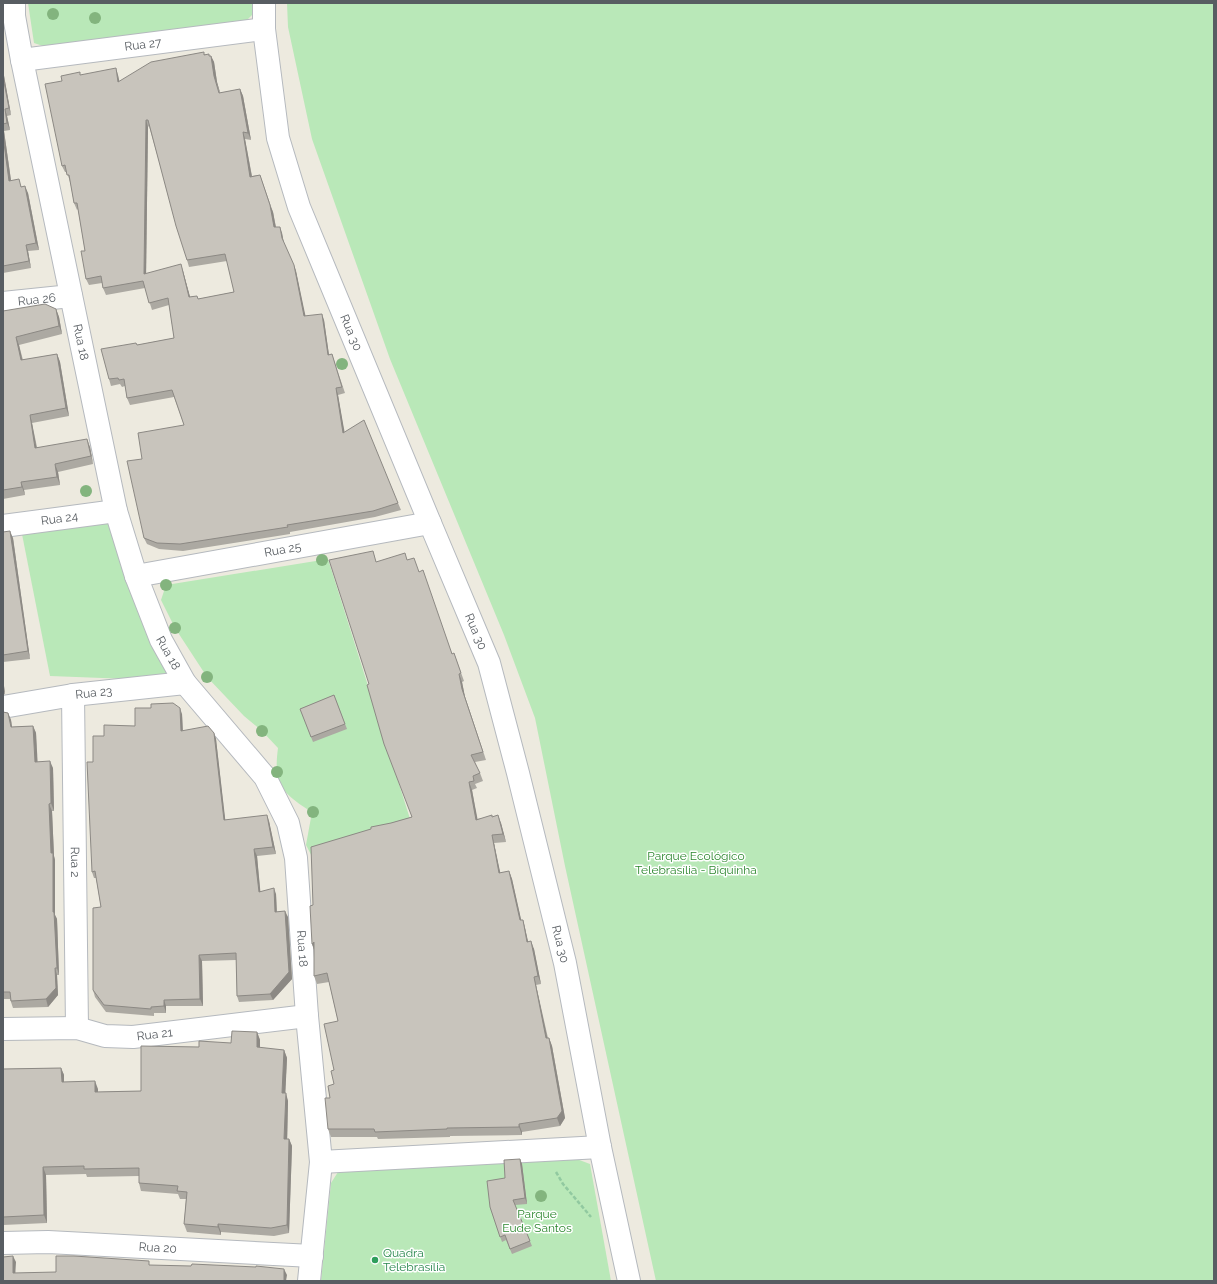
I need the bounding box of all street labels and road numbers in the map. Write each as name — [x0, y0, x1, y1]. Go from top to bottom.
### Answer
street label: Rua 27 — [124, 35, 163, 54]
street label: Rua 26 — [17, 291, 56, 308]
street label: Rua 30 — [337, 312, 365, 353]
street label: Rua 18 — [70, 323, 91, 362]
street label: Rua 24 — [40, 509, 79, 528]
street label: Rua 25 — [263, 539, 303, 560]
street label: Rua 30 — [462, 611, 490, 652]
street label: Rua 18 — [153, 634, 183, 672]
street label: Rua 23 — [75, 684, 113, 702]
street label: Rua 2 — [68, 847, 82, 877]
street label: Rua 30 — [549, 924, 572, 964]
street label: Rua 18 — [294, 930, 311, 967]
street label: Rua 21 — [136, 1025, 173, 1043]
street label: Rua 20 — [138, 1240, 177, 1256]

